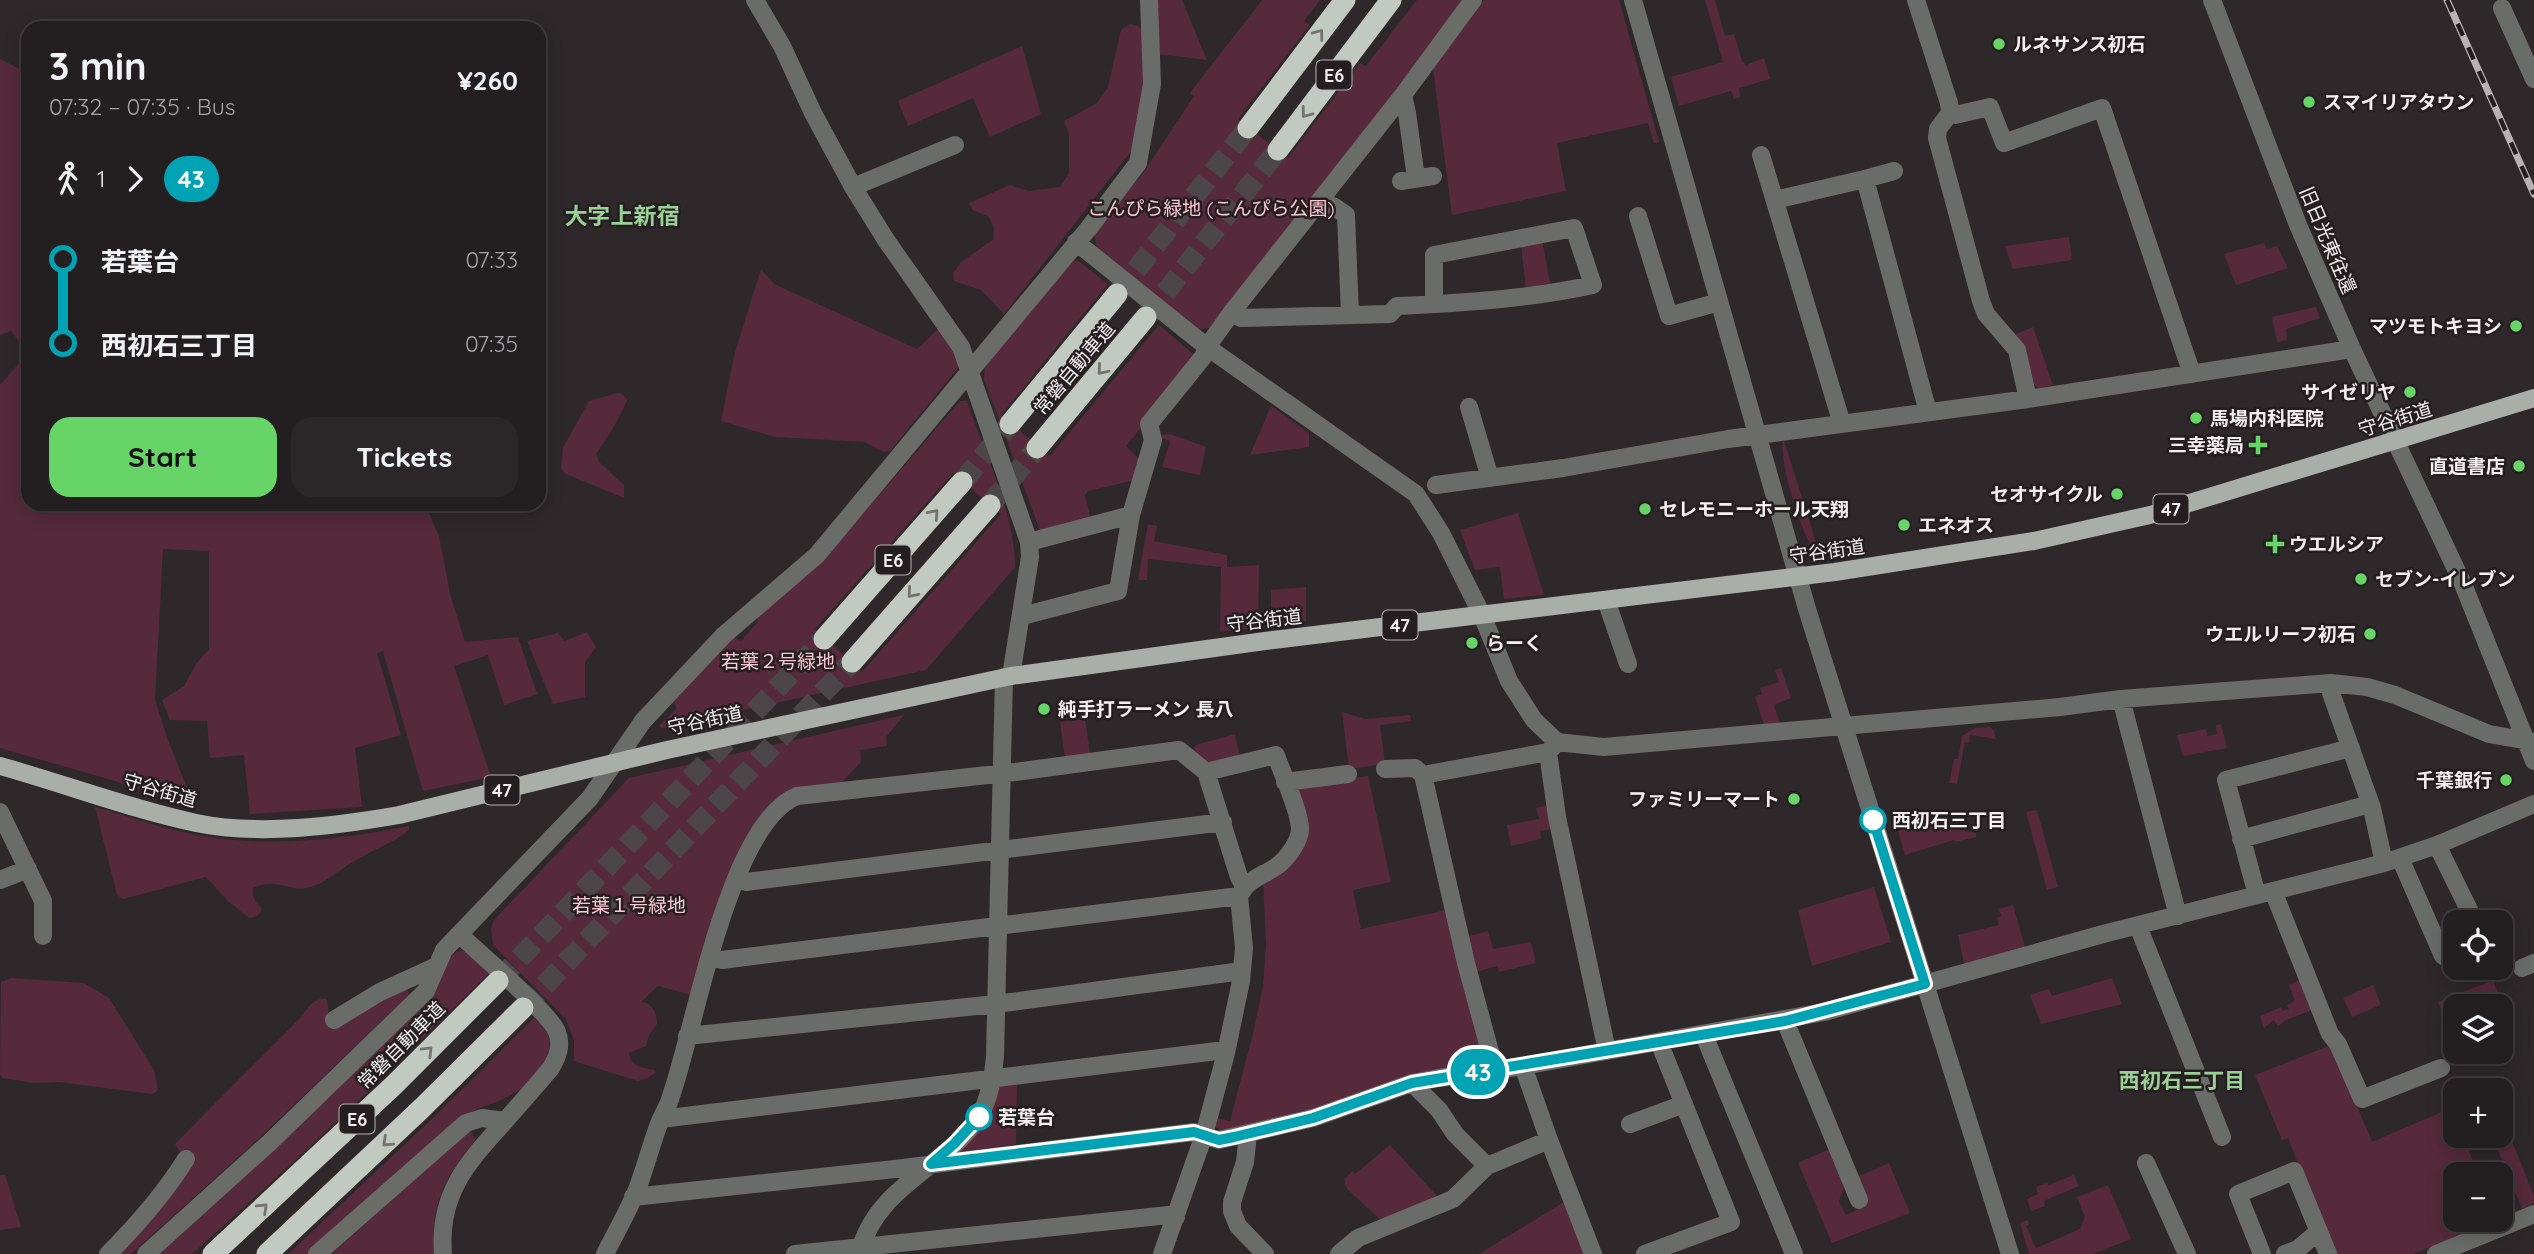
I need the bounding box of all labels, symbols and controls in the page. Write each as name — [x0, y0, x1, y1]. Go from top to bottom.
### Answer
one-way arrow — [1310, 30, 1323, 42]
place label: ルネサンス初石 — [2013, 32, 2146, 56]
marker: ルネサンス初石 — [1991, 36, 2007, 52]
text: 3 min — [49, 42, 147, 90]
road number: E6 — [1316, 60, 1352, 90]
text: ¥260 — [457, 64, 518, 97]
place label: スマイリアタウン — [2323, 90, 2474, 114]
text: 07:32 – 07:35 · Bus — [49, 92, 236, 121]
marker: スマイリアタウン — [2301, 94, 2317, 110]
one-way arrow — [1301, 105, 1314, 118]
icon: walk — [49, 160, 87, 198]
icon: forward — [116, 160, 154, 198]
text: 1 — [97, 164, 106, 193]
text: 43 — [178, 164, 205, 194]
street label: 旧日光東往還 — [2295, 183, 2361, 297]
park label: こんぴら緑地 (こんぴら公園) — [1087, 196, 1335, 220]
district label: 大字上新宿 — [565, 201, 680, 230]
text: 若葉台 — [101, 245, 179, 278]
text: 07:33 — [465, 245, 518, 274]
place label: マツモトキヨシ — [2369, 314, 2502, 338]
street label: 常磐自動車道 — [1028, 317, 1120, 419]
marker: マツモトキヨシ — [2508, 318, 2524, 334]
text: 西初石三丁目 — [101, 329, 257, 362]
text: 07:35 — [465, 329, 518, 358]
one-way arrow — [1098, 361, 1110, 374]
place label: サイゼリヤ — [2301, 380, 2396, 404]
marker: サイゼリヤ — [2402, 384, 2418, 400]
street label: 守谷街道 — [2355, 396, 2435, 442]
place label: 馬場内科医院 — [2210, 406, 2324, 430]
marker: 馬場内科医院 — [2188, 410, 2204, 426]
button: Start — [49, 417, 277, 497]
button: Tickets — [291, 417, 518, 497]
place label: 三幸薬局 — [2168, 433, 2244, 457]
marker: 三幸薬局 — [2250, 437, 2266, 453]
place label: 直道書店 — [2429, 454, 2505, 478]
marker: 直道書店 — [2511, 458, 2527, 474]
place label: セオサイクル — [1990, 482, 2103, 506]
marker: セオサイクル — [2109, 486, 2125, 502]
road number: 47 — [2154, 494, 2188, 524]
place label: セレモニーホール天翔 — [1659, 497, 1849, 521]
marker: セレモニーホール天翔 — [1637, 501, 1653, 517]
one-way arrow — [926, 509, 938, 522]
place label: エネオス — [1918, 513, 1994, 537]
marker: エネオス — [1896, 517, 1912, 533]
place label: ウエルシア — [2289, 532, 2384, 556]
street label: 守谷街道 — [1788, 534, 1866, 568]
marker: ウエルシア — [2267, 536, 2283, 552]
road number: E6 — [876, 546, 910, 574]
place label: セブン-イレブン — [2375, 567, 2516, 591]
marker: セブン-イレブン — [2353, 571, 2369, 587]
one-way arrow — [908, 585, 920, 598]
street label: 守谷街道 — [1225, 603, 1303, 637]
road number: 47 — [1382, 610, 1418, 640]
place label: ウエルリーフ初石 — [2205, 622, 2356, 646]
marker: ウエルリーフ初石 — [2362, 626, 2378, 642]
place label: らーく — [1486, 631, 1543, 655]
marker: らーく — [1464, 635, 1480, 651]
park label: 若葉２号緑地 — [721, 649, 835, 673]
place label: 純手打ラーメン 長八 — [1058, 697, 1234, 721]
street label: 守谷街道 — [665, 700, 745, 740]
marker: 純手打ラーメン 長八 — [1036, 701, 1052, 717]
street label: 守谷街道 — [120, 768, 200, 812]
place label: 千葉銀行 — [2416, 768, 2492, 792]
marker: 千葉銀行 — [2498, 772, 2514, 788]
road number: 47 — [484, 776, 520, 804]
place label: ファミリーマート — [1628, 787, 1780, 811]
marker: ファミリーマート — [1786, 791, 1802, 807]
marker: 西初石三丁目 — [1860, 807, 1886, 833]
place label: 西初石三丁目 — [1892, 808, 2006, 832]
park label: 若葉１号緑地 — [572, 893, 686, 917]
map controls — [2443, 910, 2513, 1232]
button: locate — [2443, 910, 2513, 980]
button: layers — [2443, 994, 2513, 1064]
street label: 常磐自動車道 — [352, 996, 450, 1094]
one-way arrow — [419, 1046, 432, 1059]
line badge: 43 — [1446, 1049, 1510, 1095]
text: 43 — [1465, 1057, 1492, 1087]
district label: 西初石三丁目 — [2119, 1067, 2245, 1093]
button: + — [2443, 1078, 2513, 1148]
road number: E6 — [340, 1104, 374, 1134]
marker: 若葉台 — [966, 1104, 992, 1130]
place label: 若葉台 — [998, 1105, 1055, 1129]
one-way arrow — [382, 1133, 395, 1146]
button: − — [2443, 1162, 2513, 1232]
one-way arrow — [255, 1204, 268, 1216]

